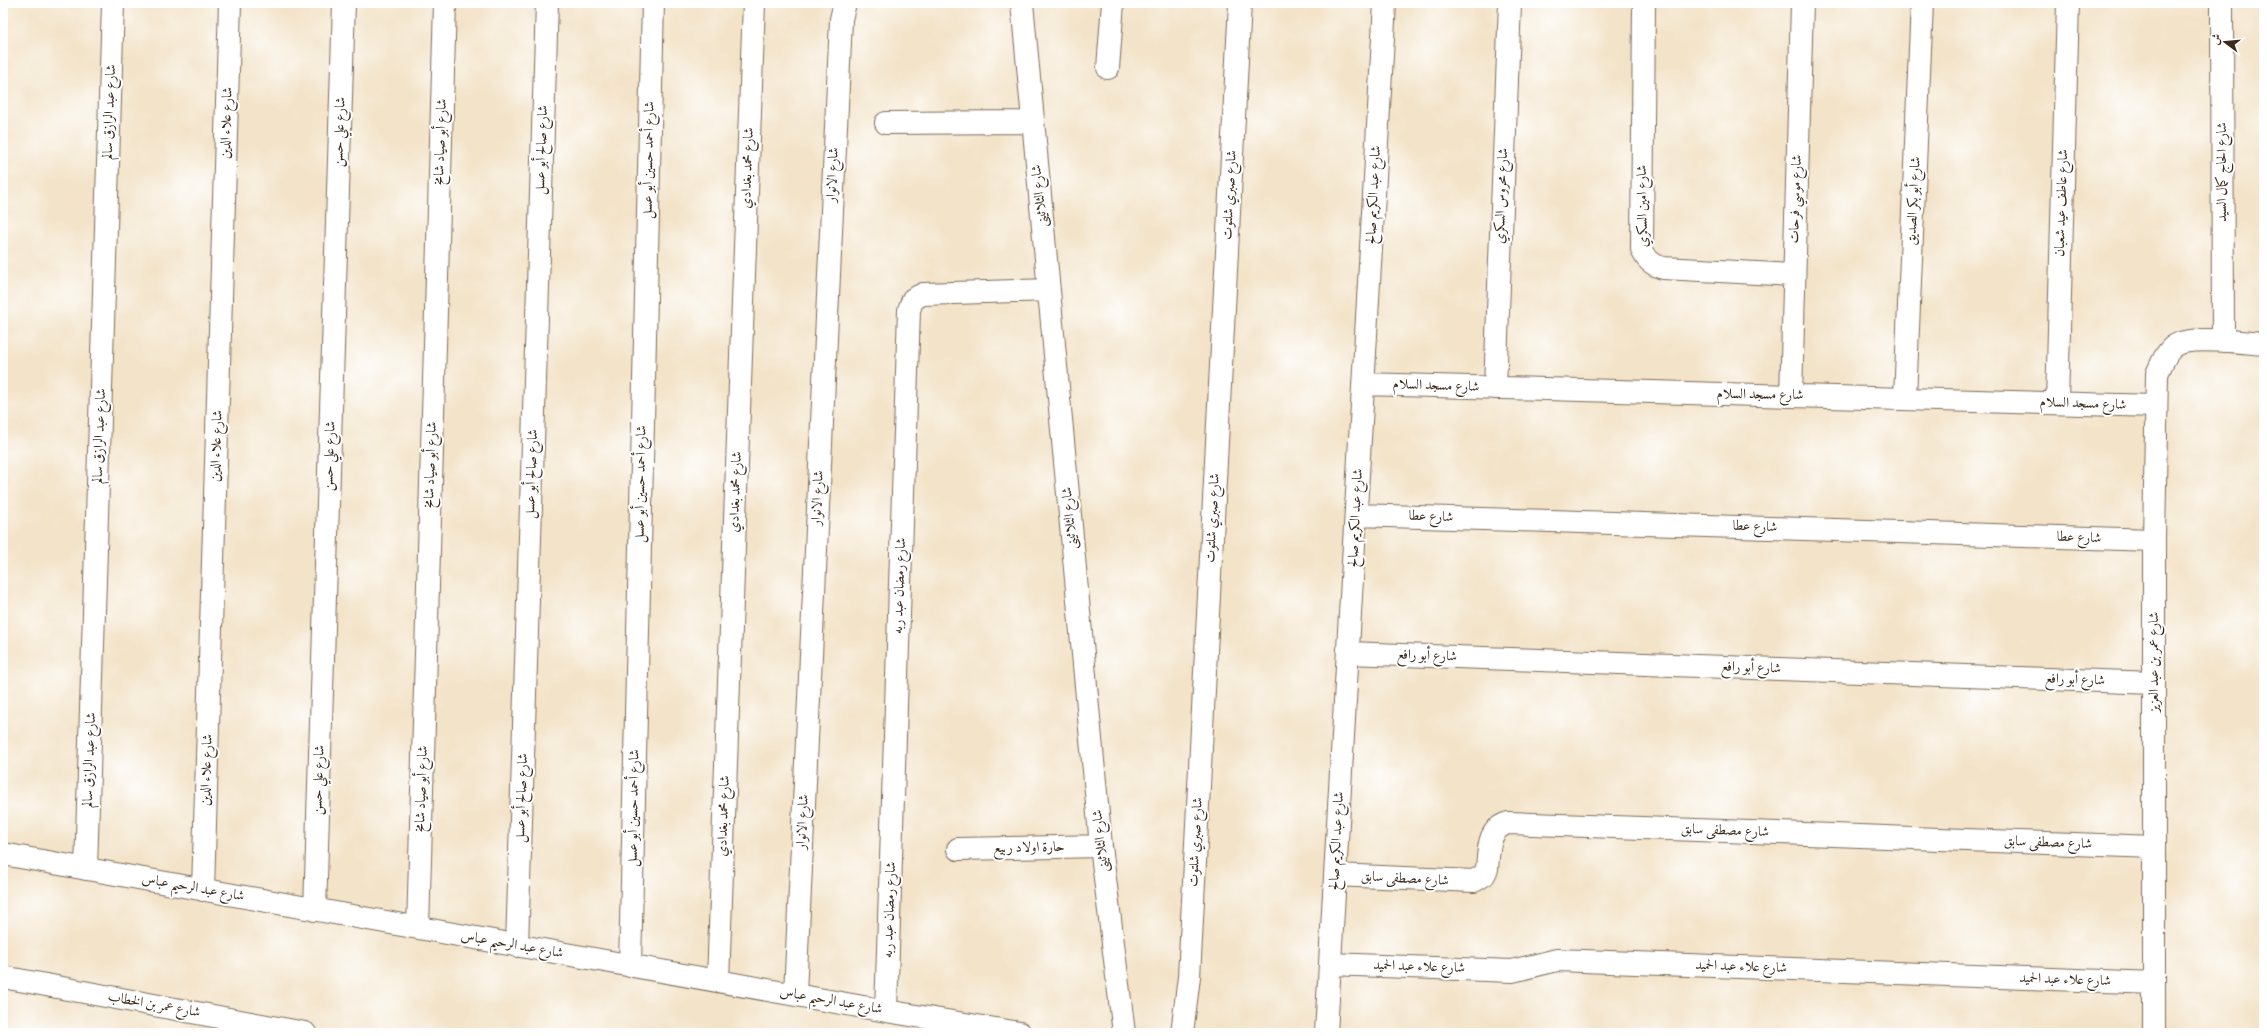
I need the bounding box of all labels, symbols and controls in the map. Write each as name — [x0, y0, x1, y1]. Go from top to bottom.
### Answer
north arrow — [2205, 22, 2245, 62]
text: ش — [2208, 32, 2226, 47]
street label: شارع عبد الرازق سالم — [99, 64, 123, 160]
street label: شارع علاء الدين — [216, 87, 239, 159]
street label: شارع علي حسن — [329, 96, 353, 168]
street label: شارع أبو صياد شامخ — [428, 98, 454, 186]
street label: شارع أحمد حسين أبو عسل — [636, 101, 661, 219]
street label: شارع صالح أبو عسل — [529, 105, 555, 195]
street label: شارع الحاج كمال السيد — [2213, 122, 2234, 222]
street label: شارع محمد بغدادي — [737, 127, 760, 209]
street label: شارع عبد الكريم صالح — [1362, 145, 1388, 245]
street label: شارع الانوار — [822, 147, 845, 205]
street label: شارع محروس السكري — [1491, 148, 1514, 244]
street label: شارع عاطف عيد شعبان — [2051, 149, 2074, 257]
street label: شارع صبري شلتوت — [1218, 150, 1243, 240]
street label: شارع موسي فرحات — [1785, 154, 1810, 244]
street label: شارع أبو بكر الصديق — [1900, 156, 1927, 246]
street label: شارع الثلاثينى — [1027, 164, 1054, 228]
street label: شارع امين السكري — [1633, 165, 1654, 247]
street label: شارع مسجد السلام — [1392, 375, 1480, 399]
street label: شارع مسجد السلام — [1716, 385, 1804, 407]
street label: شارع عبد الرازق سالم — [89, 388, 113, 484]
street label: شارع مسجد السلام — [2039, 393, 2127, 417]
street label: شارع علاء الدين — [206, 410, 229, 482]
street label: شارع علي حسن — [319, 420, 343, 492]
street label: شارع أبو صياد شامخ — [418, 421, 444, 509]
street label: شارع أحمد حسين أبو عسل — [628, 425, 653, 543]
street label: شارع صالح أبو عسل — [519, 429, 545, 519]
street label: شارع محمد بغدادي — [725, 451, 748, 533]
street label: شارع عبد الكريم صالح — [1344, 468, 1370, 568]
street label: شارع الانوار — [807, 470, 830, 528]
street label: شارع صبري شلتوت — [1201, 473, 1226, 563]
street label: شارع الثلاثينى — [1058, 486, 1083, 550]
street label: شارع عطا — [1408, 507, 1454, 528]
street label: شارع عطا — [1732, 517, 1778, 538]
street label: شارع عطا — [2056, 528, 2102, 549]
street label: شارع رمضان عبد ربه — [889, 537, 912, 635]
street label: شارع عمر بن عبد العزيز — [2145, 612, 2165, 714]
street label: شارع أبو رافع — [1396, 643, 1458, 670]
street label: شارع أبو رافع — [1720, 655, 1782, 682]
street label: شارع أبو رافع — [2044, 667, 2106, 694]
street label: شارع عبد الرازق سالم — [79, 712, 103, 808]
street label: شارع علاء الدين — [196, 734, 219, 806]
street label: شارع علي حسن — [308, 744, 332, 816]
street label: شارع أبو صياد شامخ — [409, 745, 435, 833]
street label: شارع أحمد حسين أبو عسل — [621, 749, 646, 867]
street label: شارع صالح أبو عسل — [509, 753, 535, 843]
street label: شارع محمد بغدادي — [713, 775, 736, 857]
street label: شارع عبد الكريم صالح — [1325, 791, 1351, 891]
street label: شارع الانوار — [792, 794, 815, 852]
street label: شارع صبري شلتوت — [1184, 797, 1209, 887]
street label: شارع الثلاثينى — [1088, 809, 1115, 873]
street label: شارع مصطفى سابق — [1681, 820, 1769, 843]
street label: شارع مصطفى سابق — [2004, 832, 2092, 855]
street label: حارة اولاد ربيع — [993, 838, 1065, 861]
street label: شارع رمضان عبد ربه — [879, 861, 902, 959]
street label: شارع مصطفى سابق — [1360, 867, 1450, 892]
street label: شارع عبد الرحيم عباس — [140, 870, 246, 909]
street label: شارع عبد الرحيم عباس — [459, 927, 565, 966]
street label: شارع علاء عبد الحميد — [1373, 956, 1465, 979]
street label: شارع علاء عبد الحميد — [1695, 956, 1787, 979]
street label: شارع علاء عبد الحميد — [2019, 969, 2111, 992]
street label: شارع عبد الرحيم عباس — [778, 983, 884, 1022]
street label: شارع عمر بن الخطاب — [106, 988, 202, 1023]

